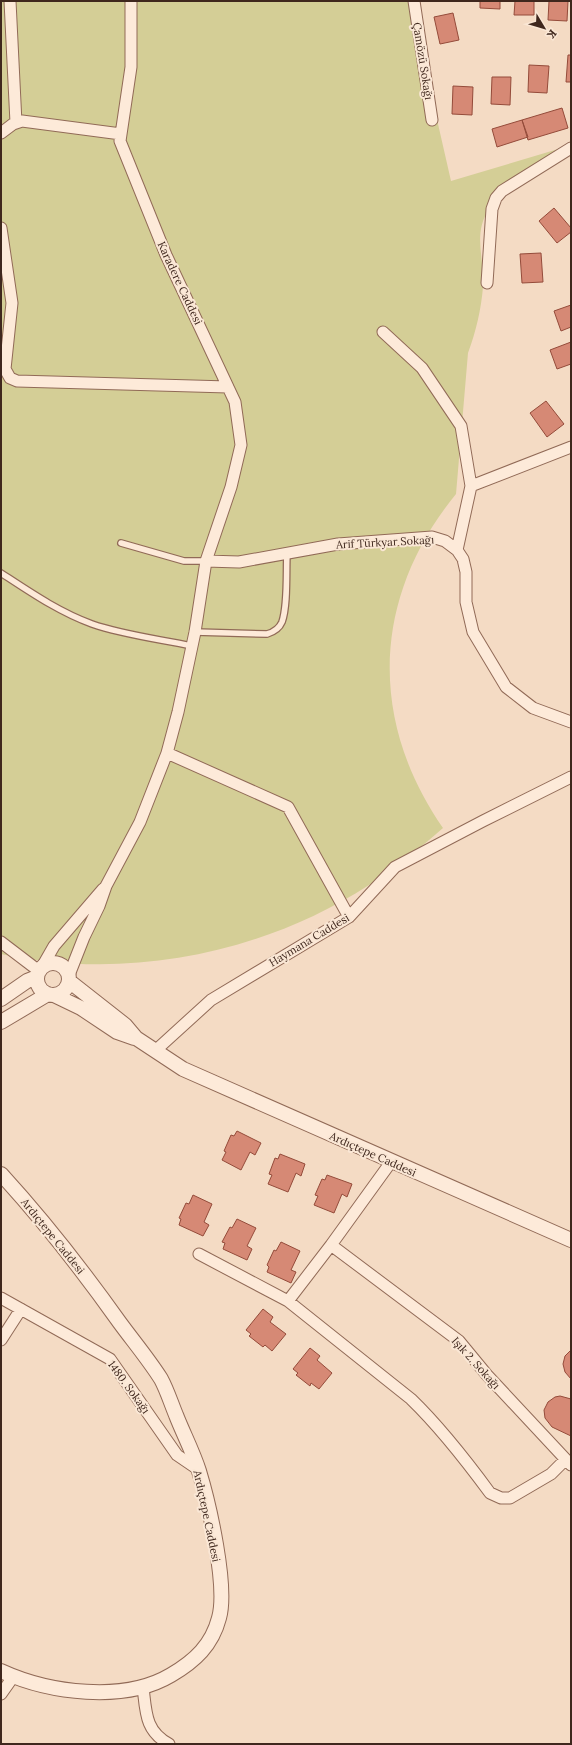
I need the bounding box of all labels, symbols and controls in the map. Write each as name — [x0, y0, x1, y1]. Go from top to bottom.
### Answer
north arrow — [524, 8, 564, 48]
street label: Çamözü Sokağı — [410, 21, 436, 101]
text: K — [544, 27, 560, 42]
street label: Karadere Caddesi — [155, 239, 205, 327]
street label: Arif Türkyar Sokağı — [335, 532, 434, 552]
street label: Haymana Caddesi — [266, 910, 352, 970]
street label: Ardıçtepe Caddesi — [327, 1128, 418, 1179]
street label: Ardıçtepe Caddesi — [18, 1195, 88, 1277]
street label: Işık 2. Sokağı — [449, 1334, 503, 1392]
street label: 1480. Sokağı — [105, 1358, 153, 1416]
street label: Ardıçtepe Caddesi — [190, 1468, 224, 1563]

